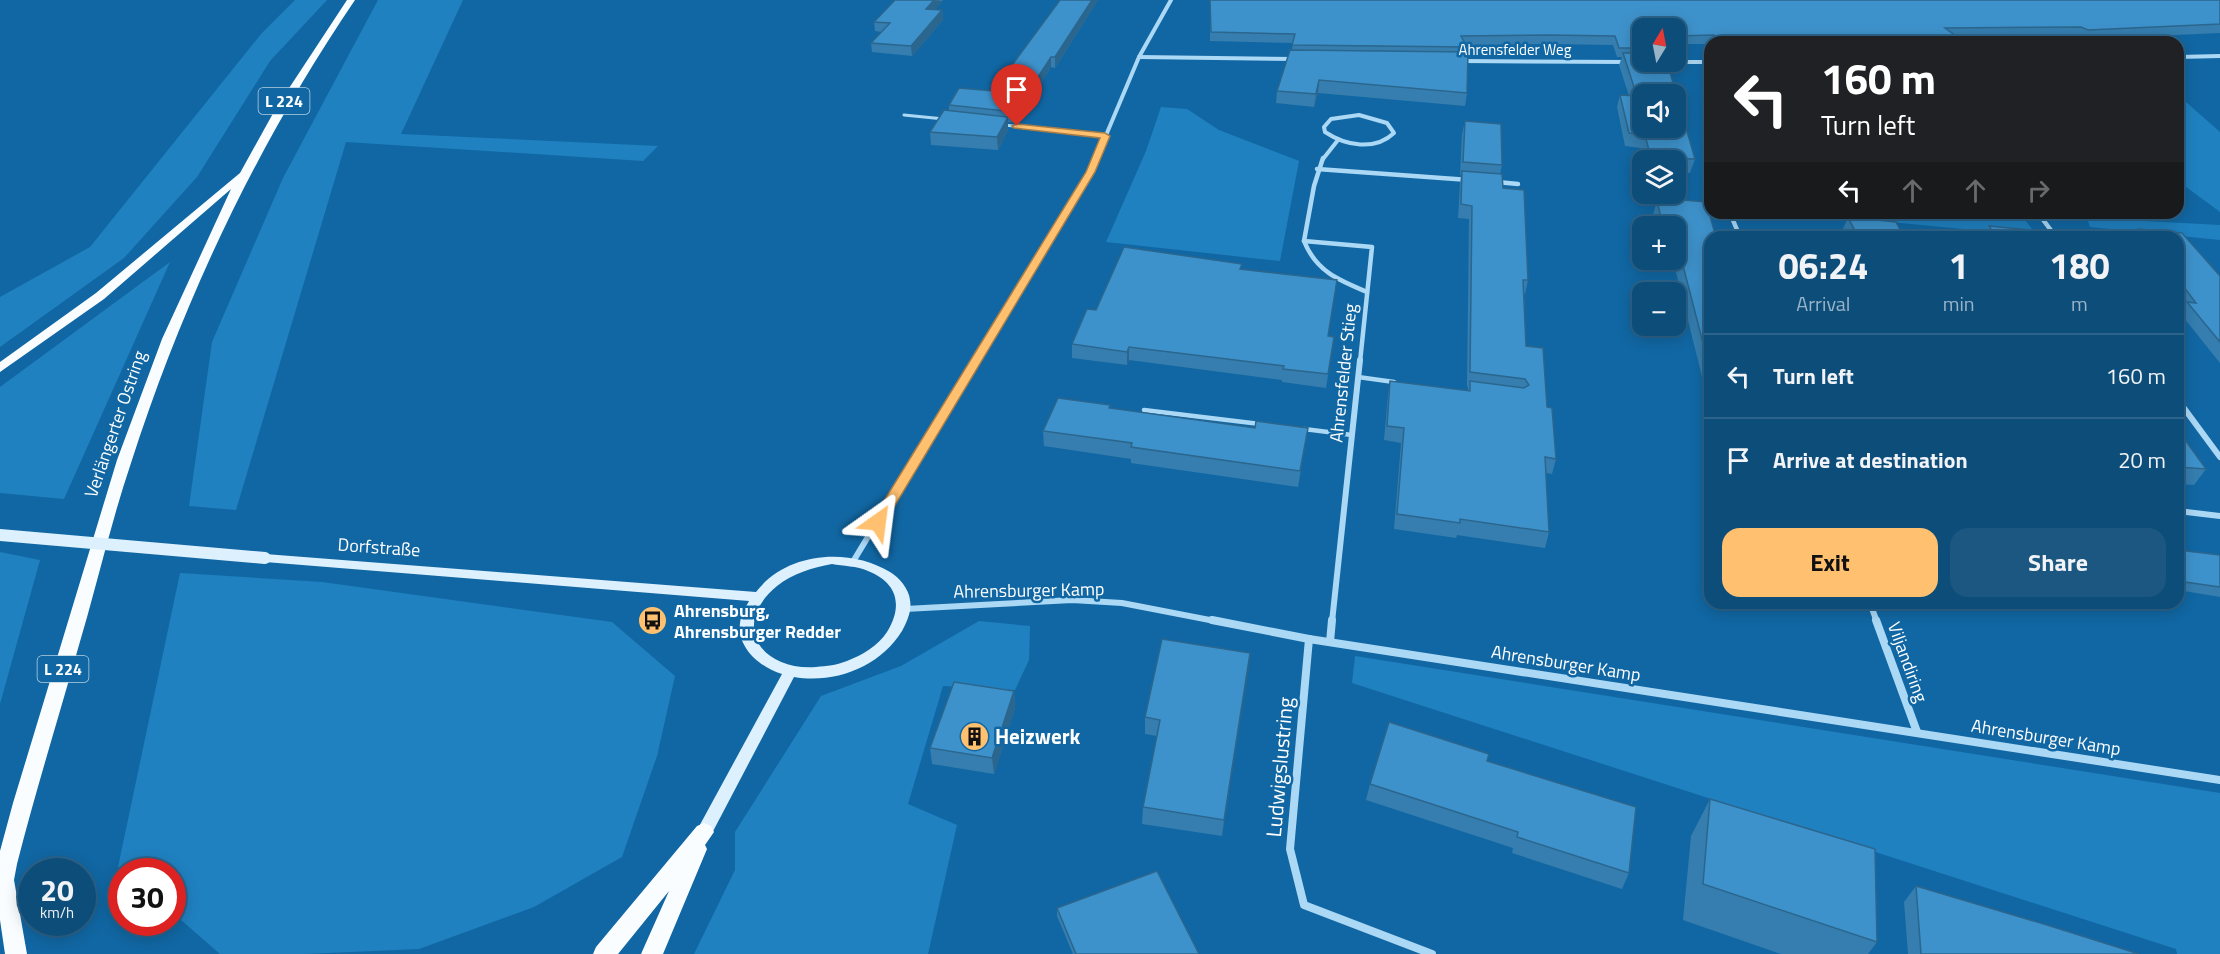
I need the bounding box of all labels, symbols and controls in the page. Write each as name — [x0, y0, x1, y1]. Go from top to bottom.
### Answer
north arrow — [1632, 18, 1686, 72]
map controls — [1632, 18, 1686, 336]
street label: Ahrensfelder Weg — [1459, 38, 1572, 61]
text: 160 m — [1821, 46, 1936, 110]
icon: left — [1722, 60, 1800, 138]
pin — [991, 64, 1042, 126]
icon: arrive — [1000, 73, 1033, 106]
button: sound — [1632, 84, 1686, 138]
road number: L 224 — [258, 88, 310, 114]
text: Turn left — [1821, 104, 1915, 145]
button: layers — [1632, 150, 1686, 204]
icon: left — [1833, 174, 1866, 207]
icon: ahead — [1896, 174, 1929, 207]
icon: ahead — [1959, 174, 1992, 207]
icon: right — [2022, 174, 2055, 207]
button: + — [1632, 216, 1686, 270]
text: 06:24 — [1778, 238, 1868, 293]
text: 1 — [1949, 238, 1969, 293]
text: 180 — [2049, 238, 2110, 293]
button: − — [1632, 282, 1686, 336]
text: Arrival — [1796, 288, 1851, 319]
text: min — [1943, 288, 1975, 319]
text: m — [2071, 288, 2088, 319]
street label: Ahrensfelder Stieg — [1322, 302, 1364, 444]
street label: Verlängerter Ostring — [77, 347, 153, 501]
text: Turn left — [1773, 359, 1854, 393]
text: 160 m — [2106, 359, 2166, 393]
icon: left — [1722, 360, 1755, 393]
text: Arrive at destination — [1773, 443, 1968, 477]
text: 20 m — [2118, 443, 2166, 477]
icon: arrive — [1722, 444, 1755, 477]
position arrow — [846, 490, 910, 554]
button: Exit — [1722, 528, 1938, 597]
button: Share — [1950, 528, 2166, 597]
street label: Dorfstraße — [337, 531, 421, 563]
street label: Ahrensburger Kamp — [953, 575, 1105, 605]
place label: Ahrensburg, Ahrensburger Redder — [674, 597, 841, 645]
bus stop icon: Ahrensburg, Ahrensburger Redder — [637, 604, 669, 636]
street label: Viljandiring — [1881, 618, 1935, 706]
street label: Ahrensburger Kamp — [1489, 638, 1643, 688]
road number: L 224 — [38, 656, 88, 682]
street label: Ludwigslustring — [1257, 695, 1301, 838]
street label: Ahrensburger Kamp — [1969, 712, 2123, 762]
building icon: Heizwerk — [958, 720, 990, 752]
place label: Heizwerk — [995, 720, 1080, 752]
speed limit sign: 30 — [108, 858, 186, 936]
text: 20 — [40, 867, 74, 913]
text: km/h — [40, 901, 74, 924]

